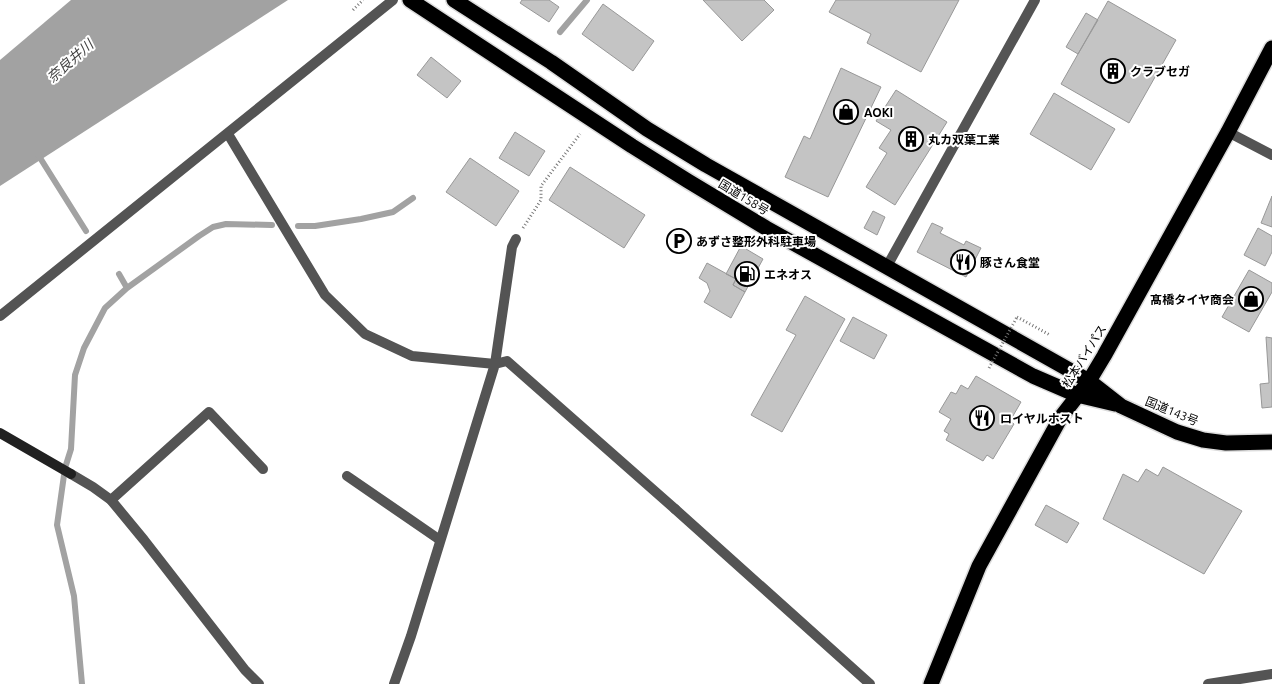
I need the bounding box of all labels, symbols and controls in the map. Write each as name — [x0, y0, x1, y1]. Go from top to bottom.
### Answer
water label: 奈良井川 — [44, 35, 98, 85]
building icon: クラブセガ — [1100, 58, 1126, 84]
place label: クラブセガ — [1130, 65, 1190, 78]
shop icon: AOKI — [833, 99, 859, 125]
place label: AOKI — [864, 106, 893, 119]
building icon: 丸カ双葉工業 — [898, 126, 924, 152]
place label: 丸カ双葉工業 — [928, 133, 1000, 146]
street label: 国道158号 — [717, 177, 771, 217]
parking icon: あずさ整形外科駐車場 — [666, 228, 692, 254]
place label: あずさ整形外科駐車場 — [696, 235, 816, 248]
restaurant icon: 豚さん食堂 — [950, 249, 976, 275]
place label: 豚さん食堂 — [980, 256, 1040, 269]
fuel station icon: エネオス — [734, 261, 760, 287]
place label: エネオス — [764, 268, 812, 281]
shop icon: 髙橋タイヤ商会 — [1238, 286, 1264, 312]
place label: 髙橋タイヤ商会 — [1150, 293, 1234, 306]
street label: 松本バイパス — [1059, 322, 1109, 390]
street label: 国道143号 — [1143, 394, 1201, 428]
restaurant icon: ロイヤルホスト — [969, 405, 995, 431]
place label: ロイヤルホスト — [1000, 412, 1084, 425]

